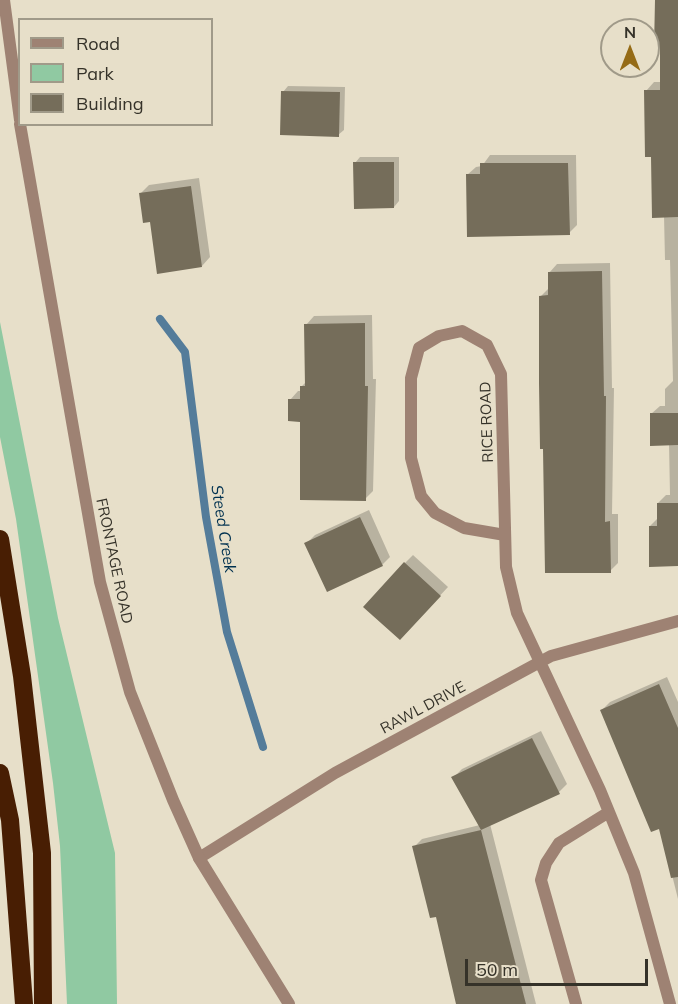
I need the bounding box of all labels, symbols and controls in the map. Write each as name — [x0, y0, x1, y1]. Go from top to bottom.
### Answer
legend — [18, 18, 213, 126]
north arrow — [600, 18, 660, 78]
text: N — [624, 22, 636, 42]
text: Road — [76, 32, 120, 55]
text: Park — [76, 62, 114, 85]
text: Building — [76, 92, 144, 115]
street label: RICE ROAD — [477, 381, 497, 463]
water label: Steed Creek — [207, 484, 239, 574]
street label: FRONTAGE ROAD — [92, 497, 136, 625]
street label: RAWL DRIVE — [377, 678, 469, 738]
scale bar — [468, 947, 651, 985]
text: 50 m — [476, 958, 518, 981]

